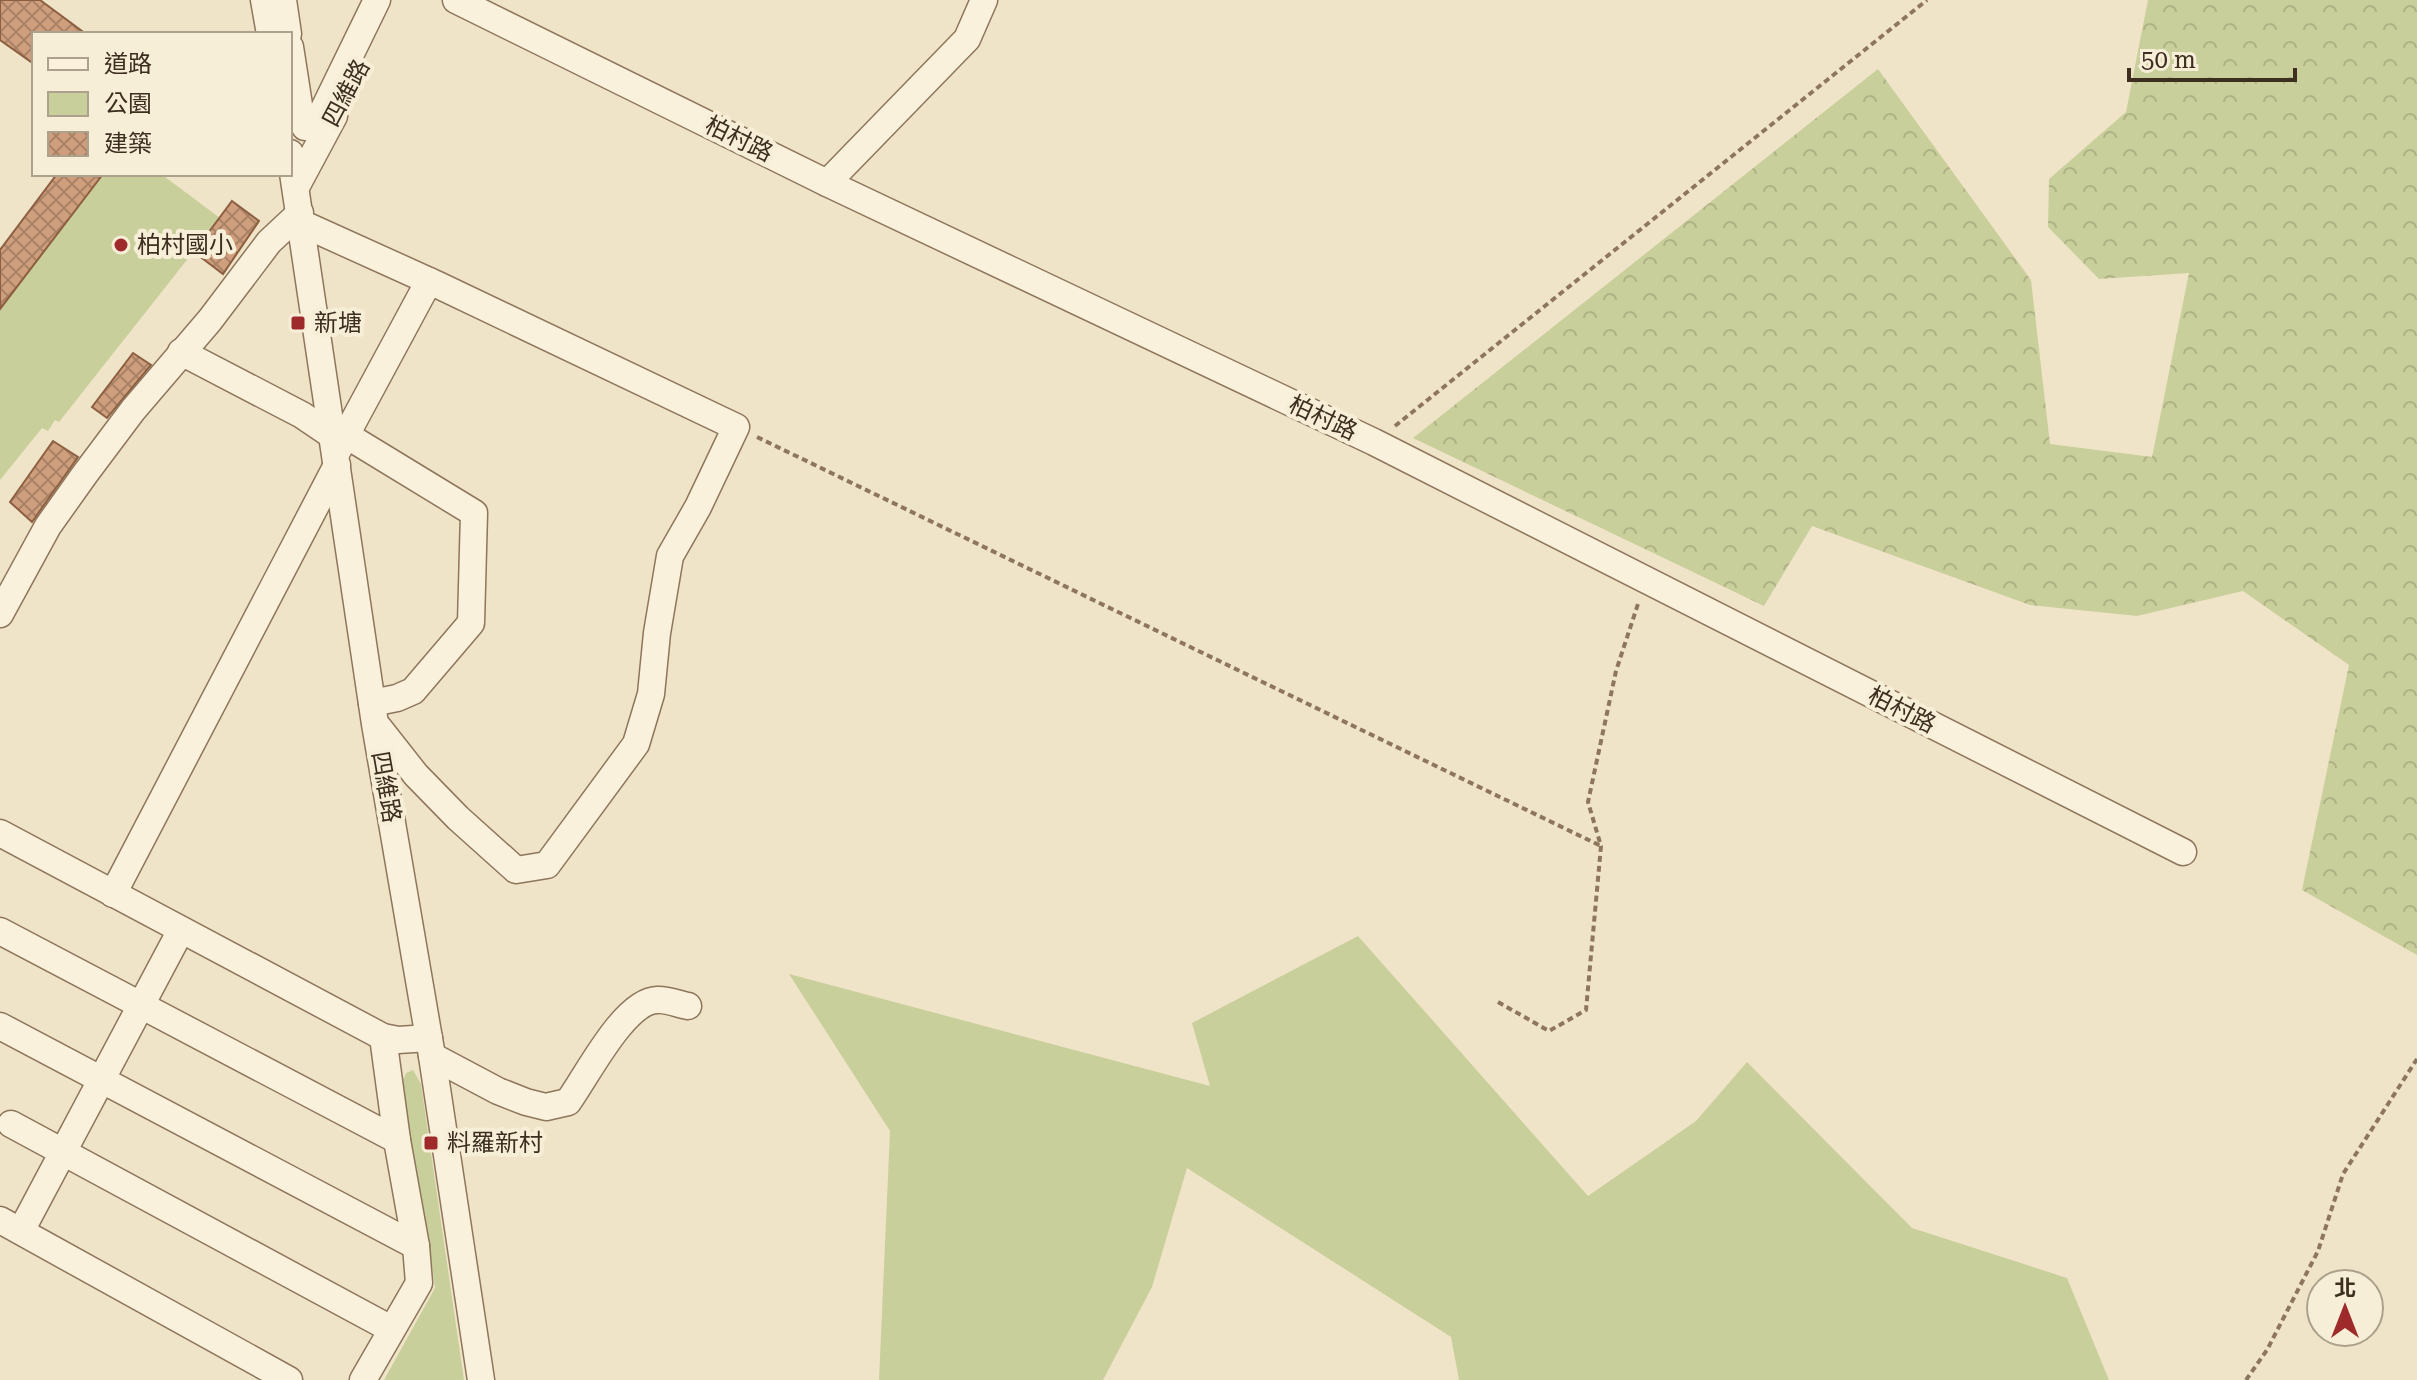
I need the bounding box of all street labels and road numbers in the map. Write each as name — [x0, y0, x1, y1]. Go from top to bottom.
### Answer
street label: 四維路 — [317, 55, 375, 131]
street label: 柏村路 — [701, 111, 777, 167]
street label: 柏村路 — [1284, 390, 1362, 446]
street label: 柏村路 — [1864, 681, 1940, 739]
street label: 四維路 — [366, 749, 406, 825]

